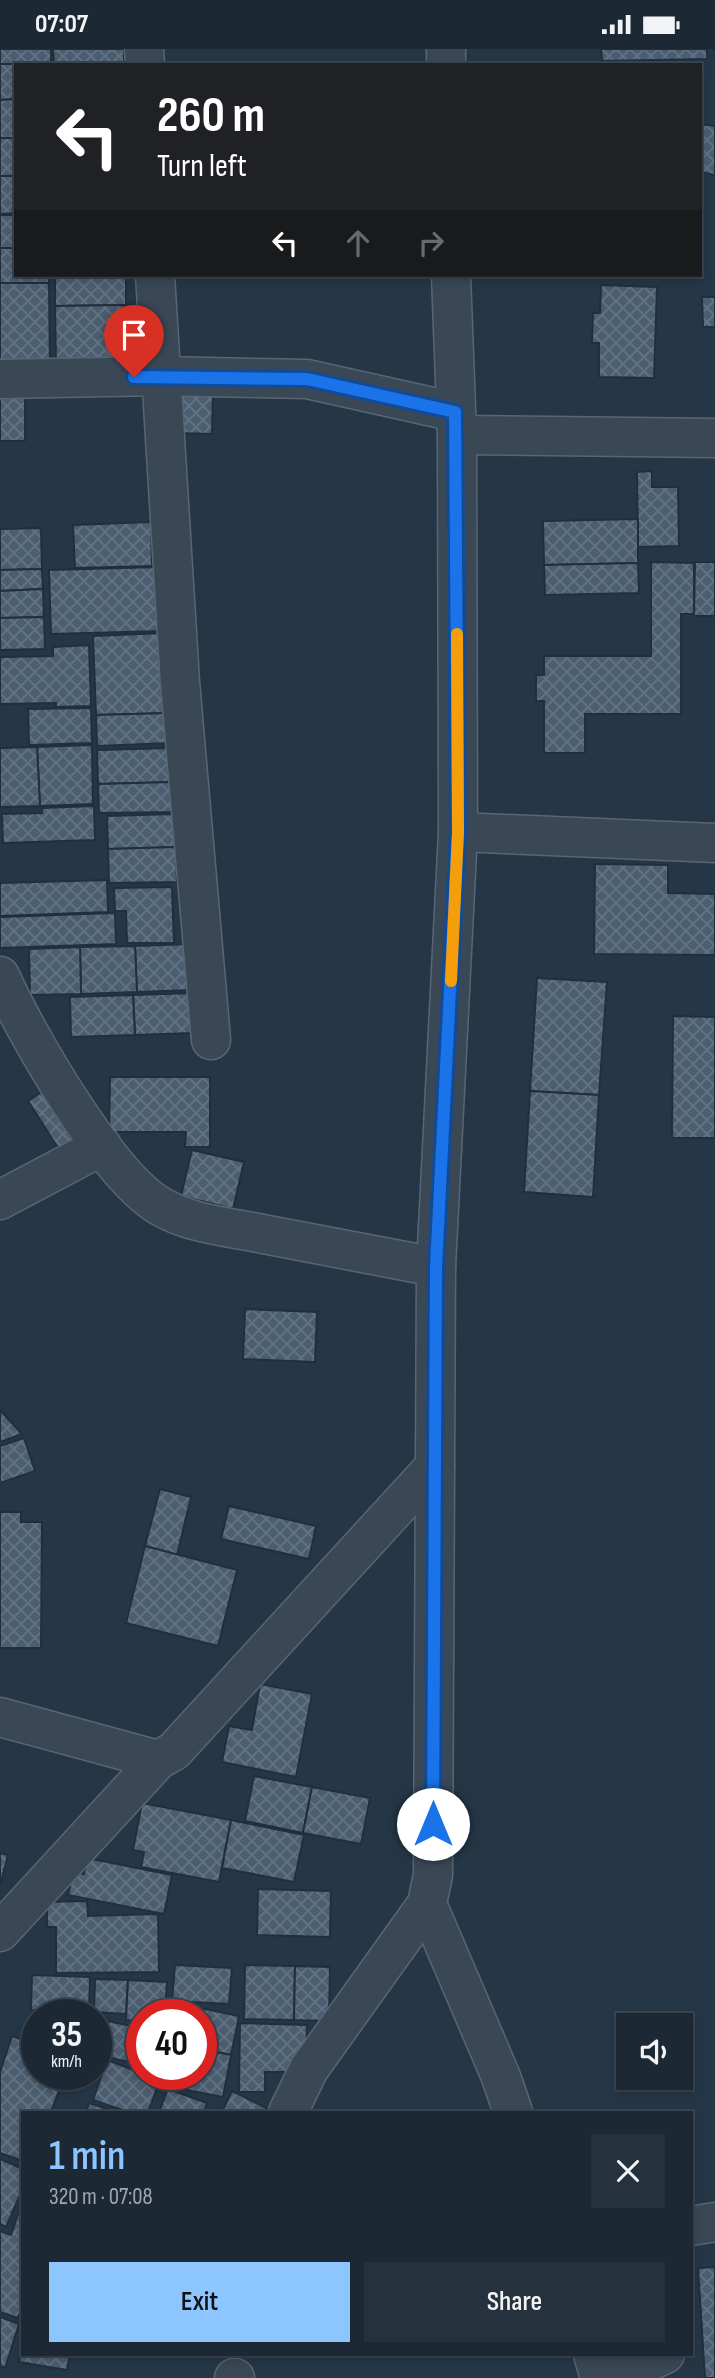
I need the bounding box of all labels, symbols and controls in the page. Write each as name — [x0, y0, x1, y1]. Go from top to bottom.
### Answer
text: 07:07 — [35, 9, 88, 40]
text: 260 m — [157, 87, 265, 146]
icon: left — [42, 91, 133, 182]
text: Turn left — [157, 147, 247, 186]
icon: left — [266, 224, 304, 262]
icon: ahead — [339, 224, 377, 262]
icon: right — [412, 224, 450, 262]
pin — [104, 305, 164, 377]
icon: arrive — [115, 316, 153, 354]
position arrow — [396, 1787, 470, 1861]
speed limit sign: 40 — [126, 1999, 217, 2090]
map controls — [616, 2013, 693, 2090]
button: sound — [616, 2013, 693, 2090]
text: 35 — [51, 2014, 82, 2057]
text: km/h — [51, 2051, 82, 2072]
text: 1 min — [49, 2131, 125, 2182]
button: close — [591, 2134, 665, 2208]
text: 320 m · 07:08 — [49, 2183, 153, 2211]
button: Exit — [49, 2262, 350, 2342]
button: Share — [364, 2262, 665, 2342]

